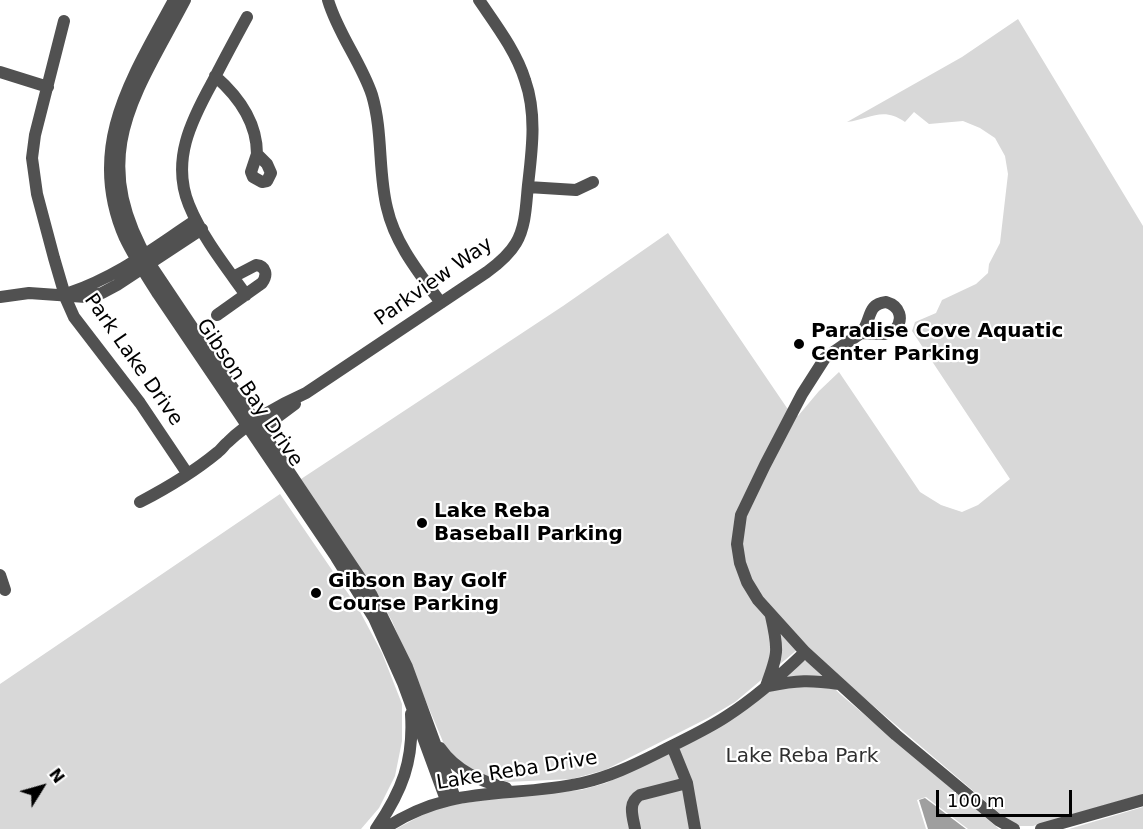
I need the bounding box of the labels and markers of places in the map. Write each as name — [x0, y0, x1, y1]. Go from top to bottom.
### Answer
place label: Paradise Cove Aquatic Center Parking — [811, 320, 1063, 367]
marker: Paradise Cove Aquatic Center Parking — [792, 337, 806, 351]
place label: Lake Reba Baseball Parking — [434, 500, 623, 547]
marker: Lake Reba Baseball Parking — [415, 516, 429, 530]
place label: Gibson Bay Golf Course Parking — [328, 570, 506, 617]
marker: Gibson Bay Golf Course Parking — [309, 586, 323, 600]

